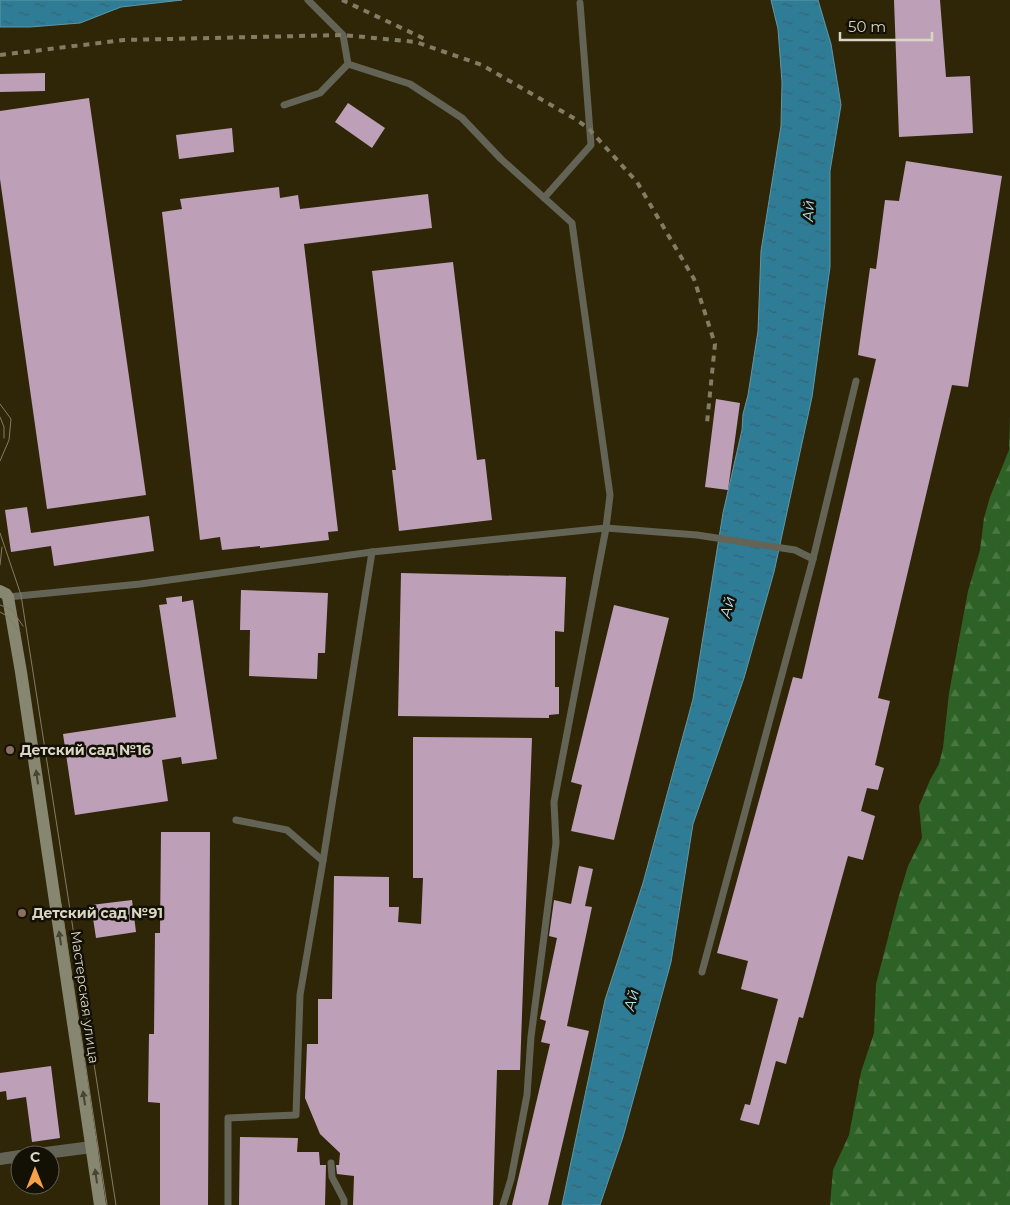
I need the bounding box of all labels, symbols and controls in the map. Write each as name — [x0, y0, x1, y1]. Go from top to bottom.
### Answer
scale bar — [840, 10, 932, 42]
text: 50 m — [848, 17, 886, 36]
water label: Ай — [798, 200, 818, 223]
water label: Ай — [715, 594, 739, 621]
place label: Детский сад №16 — [20, 741, 151, 759]
marker: Детский сад №16 — [4, 744, 16, 756]
one-way arrow — [32, 769, 40, 785]
place label: Детский сад №91 — [32, 904, 163, 922]
marker: Детский сад №91 — [16, 907, 28, 919]
one-way arrow — [56, 929, 64, 945]
street label: Мастерская улица — [67, 929, 103, 1065]
water label: Ай — [619, 987, 643, 1014]
one-way arrow — [80, 1090, 88, 1106]
north arrow — [10, 1145, 60, 1195]
text: С — [30, 1148, 40, 1166]
one-way arrow — [92, 1167, 100, 1183]

